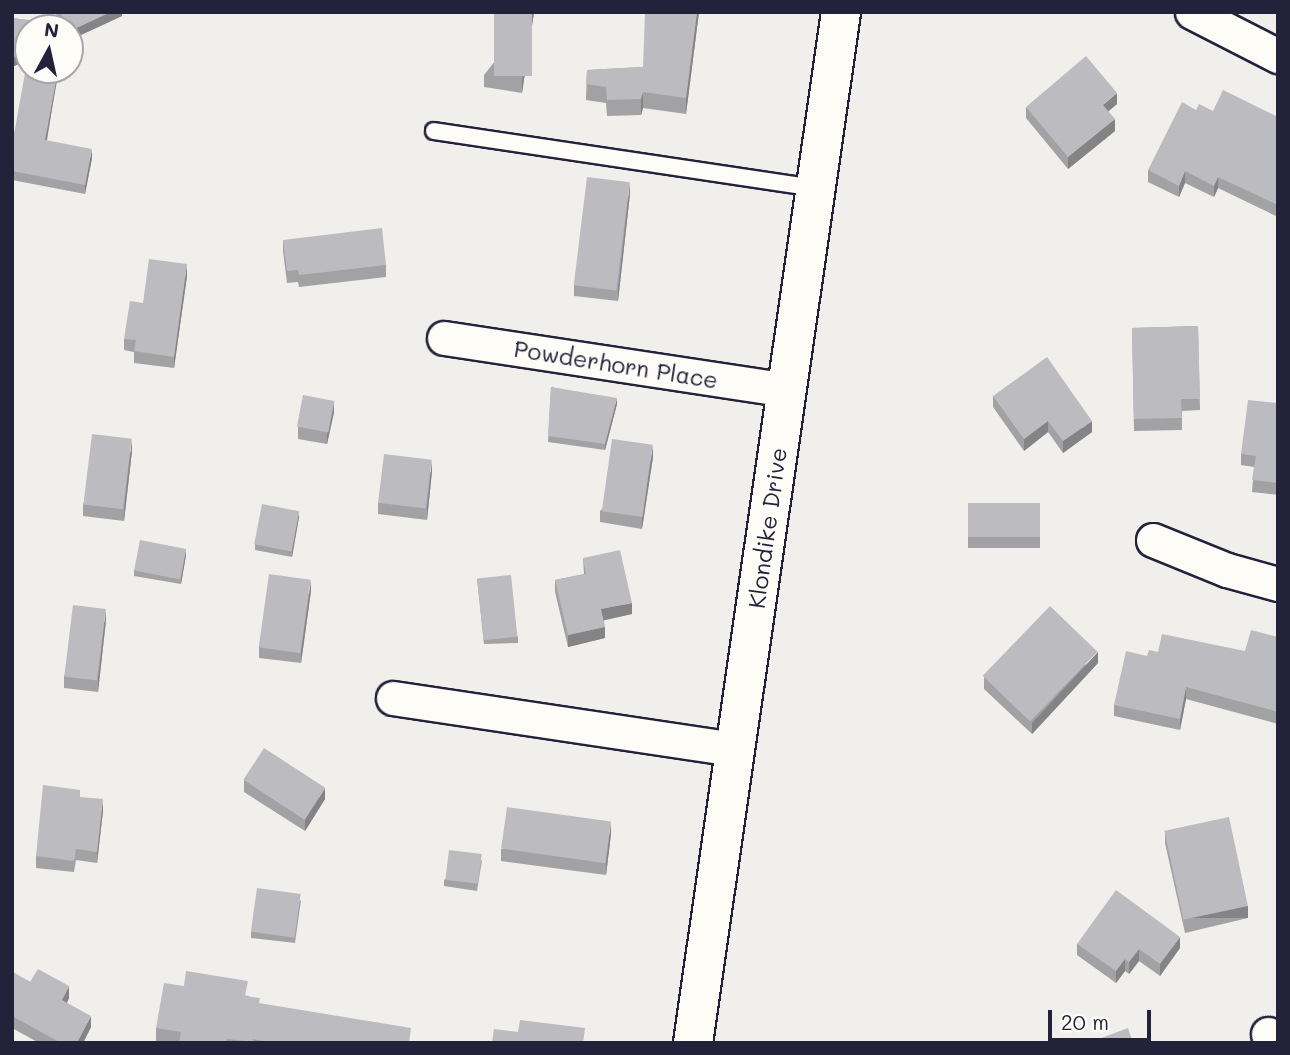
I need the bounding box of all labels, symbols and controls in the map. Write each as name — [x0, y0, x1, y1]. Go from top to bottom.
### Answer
north arrow — [14, 14, 84, 84]
text: N — [43, 16, 61, 43]
street label: Powderhorn Place — [512, 334, 720, 394]
street label: Klondike Drive — [742, 446, 792, 610]
scale bar — [1052, 996, 1155, 1040]
text: 20 m — [1061, 1008, 1109, 1035]

